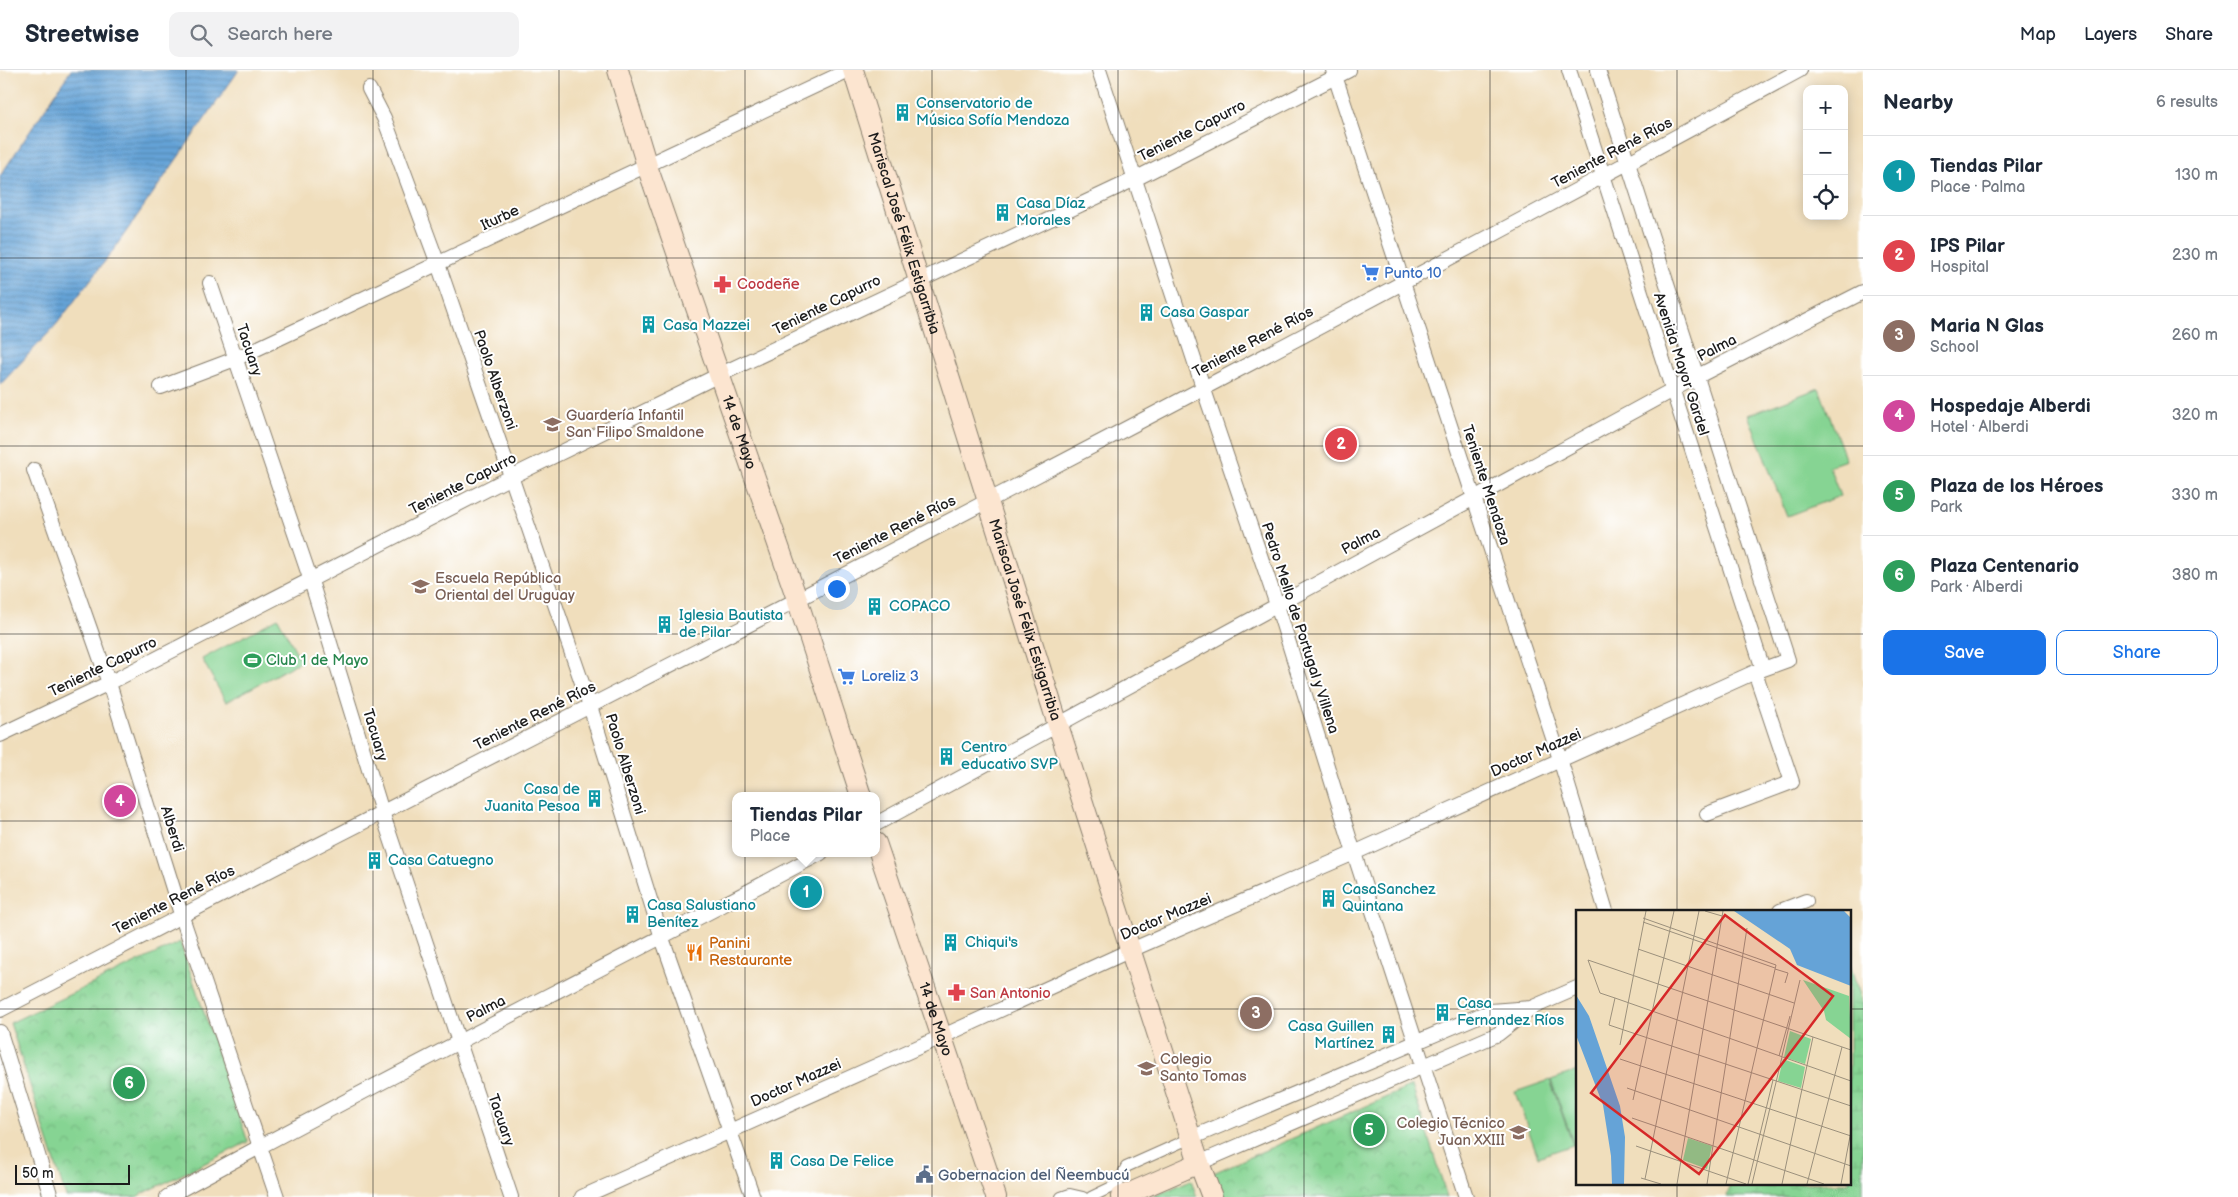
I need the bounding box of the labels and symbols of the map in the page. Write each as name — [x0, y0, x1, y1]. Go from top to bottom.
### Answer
place label: Conservatorio de Música Sofía Mendoza — [916, 94, 1069, 130]
street label: Teniente Capurro — [1135, 96, 1249, 166]
building icon: Conservatorio de Música Sofía Mendoza — [892, 102, 912, 122]
street label: Teniente René Ríos — [1548, 113, 1676, 193]
street label: Mariscal José Félix Estigarribia — [864, 130, 945, 336]
place label: Casa Díaz Morales — [1016, 194, 1086, 230]
street label: Iturbe — [478, 201, 522, 235]
building icon: Casa Díaz Morales — [992, 202, 1012, 222]
supermarket icon: Punto 10 — [1360, 263, 1380, 283]
place label: Punto 10 — [1384, 264, 1442, 283]
street label: Teniente Capurro — [770, 271, 884, 339]
pharmacy icon: Coodeñe — [713, 274, 733, 294]
place label: Coodeñe — [737, 275, 800, 294]
street label: Avenida Mayor Gardel — [1649, 290, 1713, 438]
building icon: Casa Gaspar — [1136, 302, 1156, 322]
street label: Teniente René Ríos — [1189, 302, 1317, 382]
place label: Casa Gaspar — [1160, 303, 1249, 322]
building icon: Casa Mazzei — [639, 315, 659, 335]
place label: Casa Mazzei — [663, 316, 750, 335]
street label: Tacuary — [232, 322, 266, 379]
street label: Paolo Alberzoni — [469, 327, 521, 433]
street label: Palma — [1694, 330, 1740, 366]
street label: 14 de Mayo — [718, 393, 761, 472]
place label: Guardería Infantil San Filipo Smaldone — [566, 406, 704, 442]
school or university icon: Guardería Infantil San Filipo Smaldone — [542, 414, 562, 434]
street label: Teniente Mendoza — [1458, 422, 1514, 548]
pin: 2 — [1325, 425, 1357, 463]
street label: Teniente Capurro — [406, 449, 520, 519]
street label: Teniente René Ríos — [831, 491, 960, 569]
street label: Mariscal José Félix Estigarribia — [985, 516, 1066, 723]
street label: Pedro Mello de Portugal y Villena — [1257, 520, 1343, 736]
street label: Palma — [1338, 523, 1384, 559]
place label: Escuela República Oriental del Uruguay — [435, 569, 575, 605]
your location — [824, 576, 850, 602]
school or university icon: Escuela República Oriental del Uruguay — [411, 577, 431, 597]
building icon: COPACO — [865, 596, 885, 616]
place label: COPACO — [889, 597, 950, 616]
place label: Iglesia Bautista de Pilar — [679, 606, 783, 642]
building icon: Iglesia Bautista de Pilar — [655, 614, 675, 634]
street label: Teniente Capurro — [46, 633, 160, 701]
sports icon: Club 1 de Mayo — [242, 650, 262, 670]
place label: Club 1 de Mayo — [266, 651, 369, 670]
supermarket icon: Loreliz 3 — [837, 666, 857, 686]
place label: Loreliz 3 — [861, 667, 919, 686]
street label: Teniente René Ríos — [471, 677, 600, 755]
street label: Tacuary — [358, 707, 392, 764]
street label: Paolo Alberzoni — [601, 711, 649, 817]
street label: Doctor Mazzei — [1488, 725, 1584, 781]
place label: Centro educativo SVP — [961, 738, 1059, 774]
building icon: Centro educativo SVP — [937, 746, 957, 766]
place label: Casa de Juanita Pesoa — [485, 780, 580, 816]
pin: 4 — [104, 782, 136, 820]
building icon: Casa de Juanita Pesoa — [584, 788, 604, 808]
street label: Alberdi — [156, 804, 188, 854]
building icon: Casa Catuegno — [364, 850, 384, 870]
place label: Casa Catuegno — [388, 851, 494, 870]
street label: Teniente René Ríos — [110, 861, 239, 939]
pin: 1 — [790, 873, 822, 911]
place label: CasaSanchez Quintana — [1342, 880, 1436, 916]
building icon: CasaSanchez Quintana — [1318, 888, 1338, 908]
street label: Doctor Mazzei — [1117, 889, 1215, 945]
place label: Casa Salustiano Benítez — [647, 896, 756, 932]
building icon: Casa Salustiano Benítez — [623, 904, 643, 924]
inset map — [1576, 910, 1850, 1184]
building icon: Chiqui's — [941, 932, 961, 952]
place label: Chiqui's — [965, 933, 1018, 952]
place label: Panini Restaurante — [709, 934, 792, 970]
restaurant icon: Panini Restaurante — [685, 942, 705, 962]
street label: 14 de Mayo — [914, 980, 957, 1059]
pharmacy icon: San Antonio — [946, 983, 966, 1003]
place label: San Antonio — [970, 984, 1051, 1003]
street label: Palma — [463, 991, 509, 1027]
pin: 3 — [1240, 994, 1272, 1032]
place label: Casa Fernandez Ríos — [1457, 994, 1565, 1030]
building icon: Casa Fernandez Ríos — [1433, 1002, 1453, 1022]
place label: Casa Guillen Martínez — [1288, 1017, 1375, 1053]
building icon: Casa Guillen Martínez — [1378, 1025, 1398, 1045]
place label: Colegio Santo Tomas — [1160, 1050, 1247, 1086]
street label: Doctor Mazzei — [748, 1055, 844, 1111]
school or university icon: Colegio Santo Tomas — [1136, 1058, 1156, 1078]
pin: 6 — [113, 1064, 145, 1102]
street label: Tacuary — [483, 1092, 519, 1149]
pin: 5 — [1353, 1111, 1385, 1149]
place label: Colegio Técnico Juan XXIII — [1396, 1114, 1505, 1150]
school or university icon: Colegio Técnico Juan XXIII — [1509, 1122, 1529, 1142]
building icon: Casa De Felice — [766, 1151, 786, 1171]
place label: Casa De Felice — [790, 1152, 894, 1171]
scale bar — [15, 1162, 130, 1185]
public building icon: Gobernacion del Ñeembucú — [914, 1165, 934, 1185]
place label: Gobernacion del Ñeembucú — [938, 1166, 1130, 1185]

